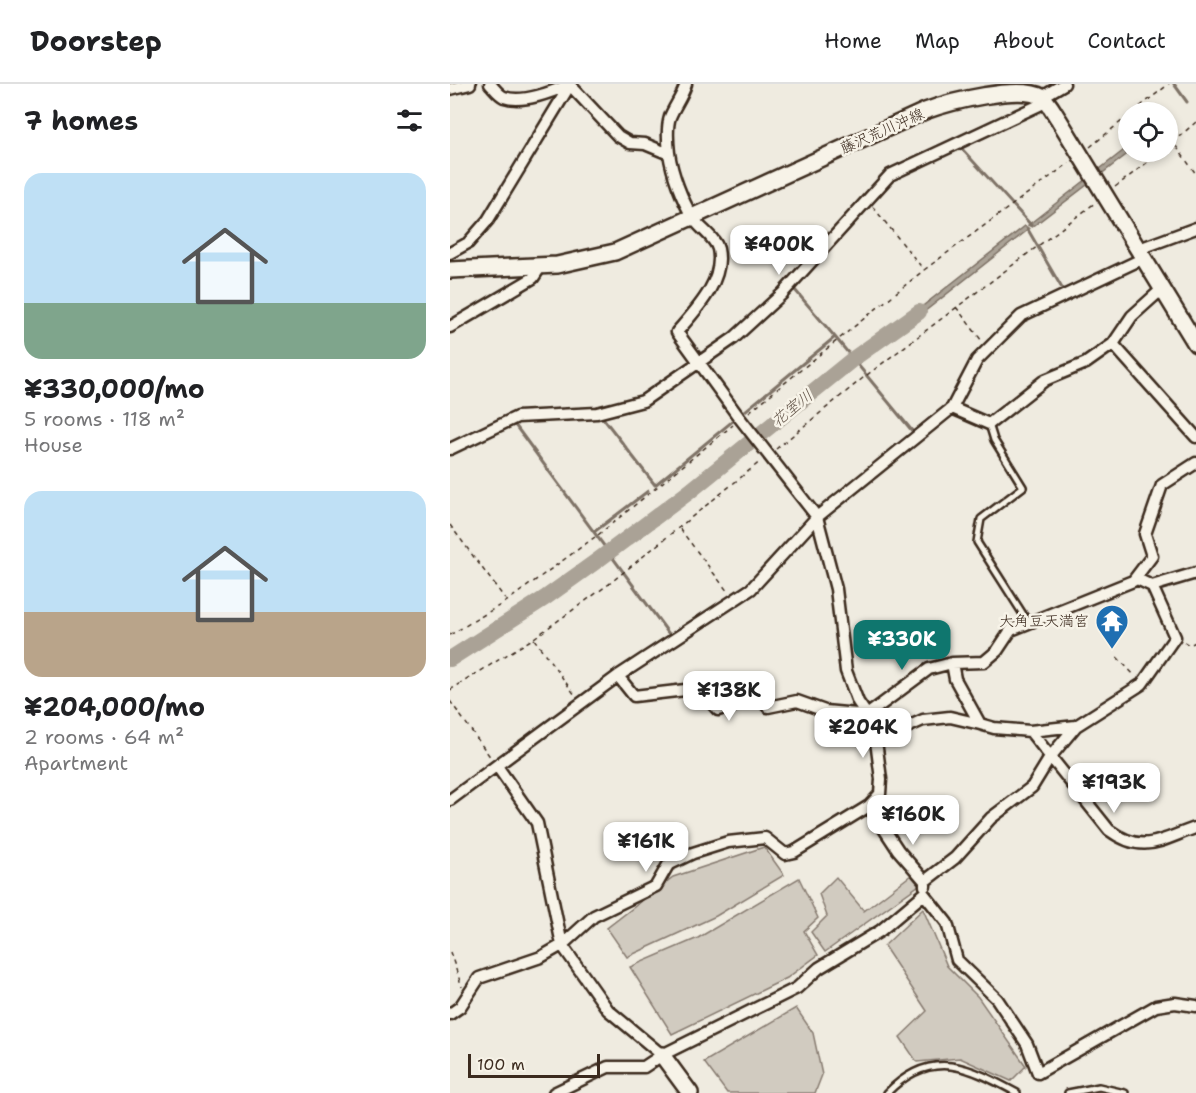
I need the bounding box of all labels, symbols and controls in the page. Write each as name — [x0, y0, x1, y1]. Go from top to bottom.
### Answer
text: Doorstep — [30, 22, 162, 60]
text: Home — [824, 27, 882, 55]
text: Map — [915, 27, 960, 55]
text: About — [993, 27, 1054, 55]
text: Contact — [1087, 27, 1166, 55]
map controls — [1118, 102, 1178, 162]
button: locate — [1118, 102, 1178, 162]
text: 7 homes — [24, 103, 138, 138]
icon: filters — [393, 104, 426, 137]
street label: 藤沢荒川沖線 — [837, 104, 927, 158]
icon: home — [171, 212, 279, 320]
pin: ¥400K — [737, 225, 821, 276]
text: ¥400K — [744, 231, 814, 257]
text: ¥330,000/mo — [24, 371, 205, 406]
water label: 花室川 — [767, 385, 817, 431]
text: 5 rooms · 118 m² — [24, 406, 185, 432]
text: House — [24, 432, 83, 458]
icon: home — [171, 530, 279, 638]
temple icon: 大角豆天満宮 — [1094, 603, 1130, 650]
place label: 大角豆天満宮 — [999, 611, 1089, 631]
pin: ¥330K — [860, 620, 944, 671]
text: ¥330K — [868, 626, 937, 652]
pin: ¥138K — [687, 671, 771, 722]
text: ¥138K — [697, 677, 761, 703]
text: ¥204,000/mo — [24, 689, 205, 724]
pin: ¥204K — [821, 708, 905, 759]
text: ¥204K — [828, 714, 898, 740]
text: 2 rooms · 64 m² — [24, 724, 184, 750]
text: Apartment — [24, 750, 128, 776]
pin: ¥193K — [1072, 763, 1156, 814]
text: ¥193K — [1082, 769, 1146, 795]
pin: ¥160K — [871, 795, 955, 846]
text: ¥160K — [881, 801, 945, 827]
pin: ¥161K — [604, 822, 688, 873]
text: ¥161K — [617, 828, 675, 854]
scale bar — [468, 1051, 600, 1078]
text: 100 m — [477, 1054, 525, 1075]

